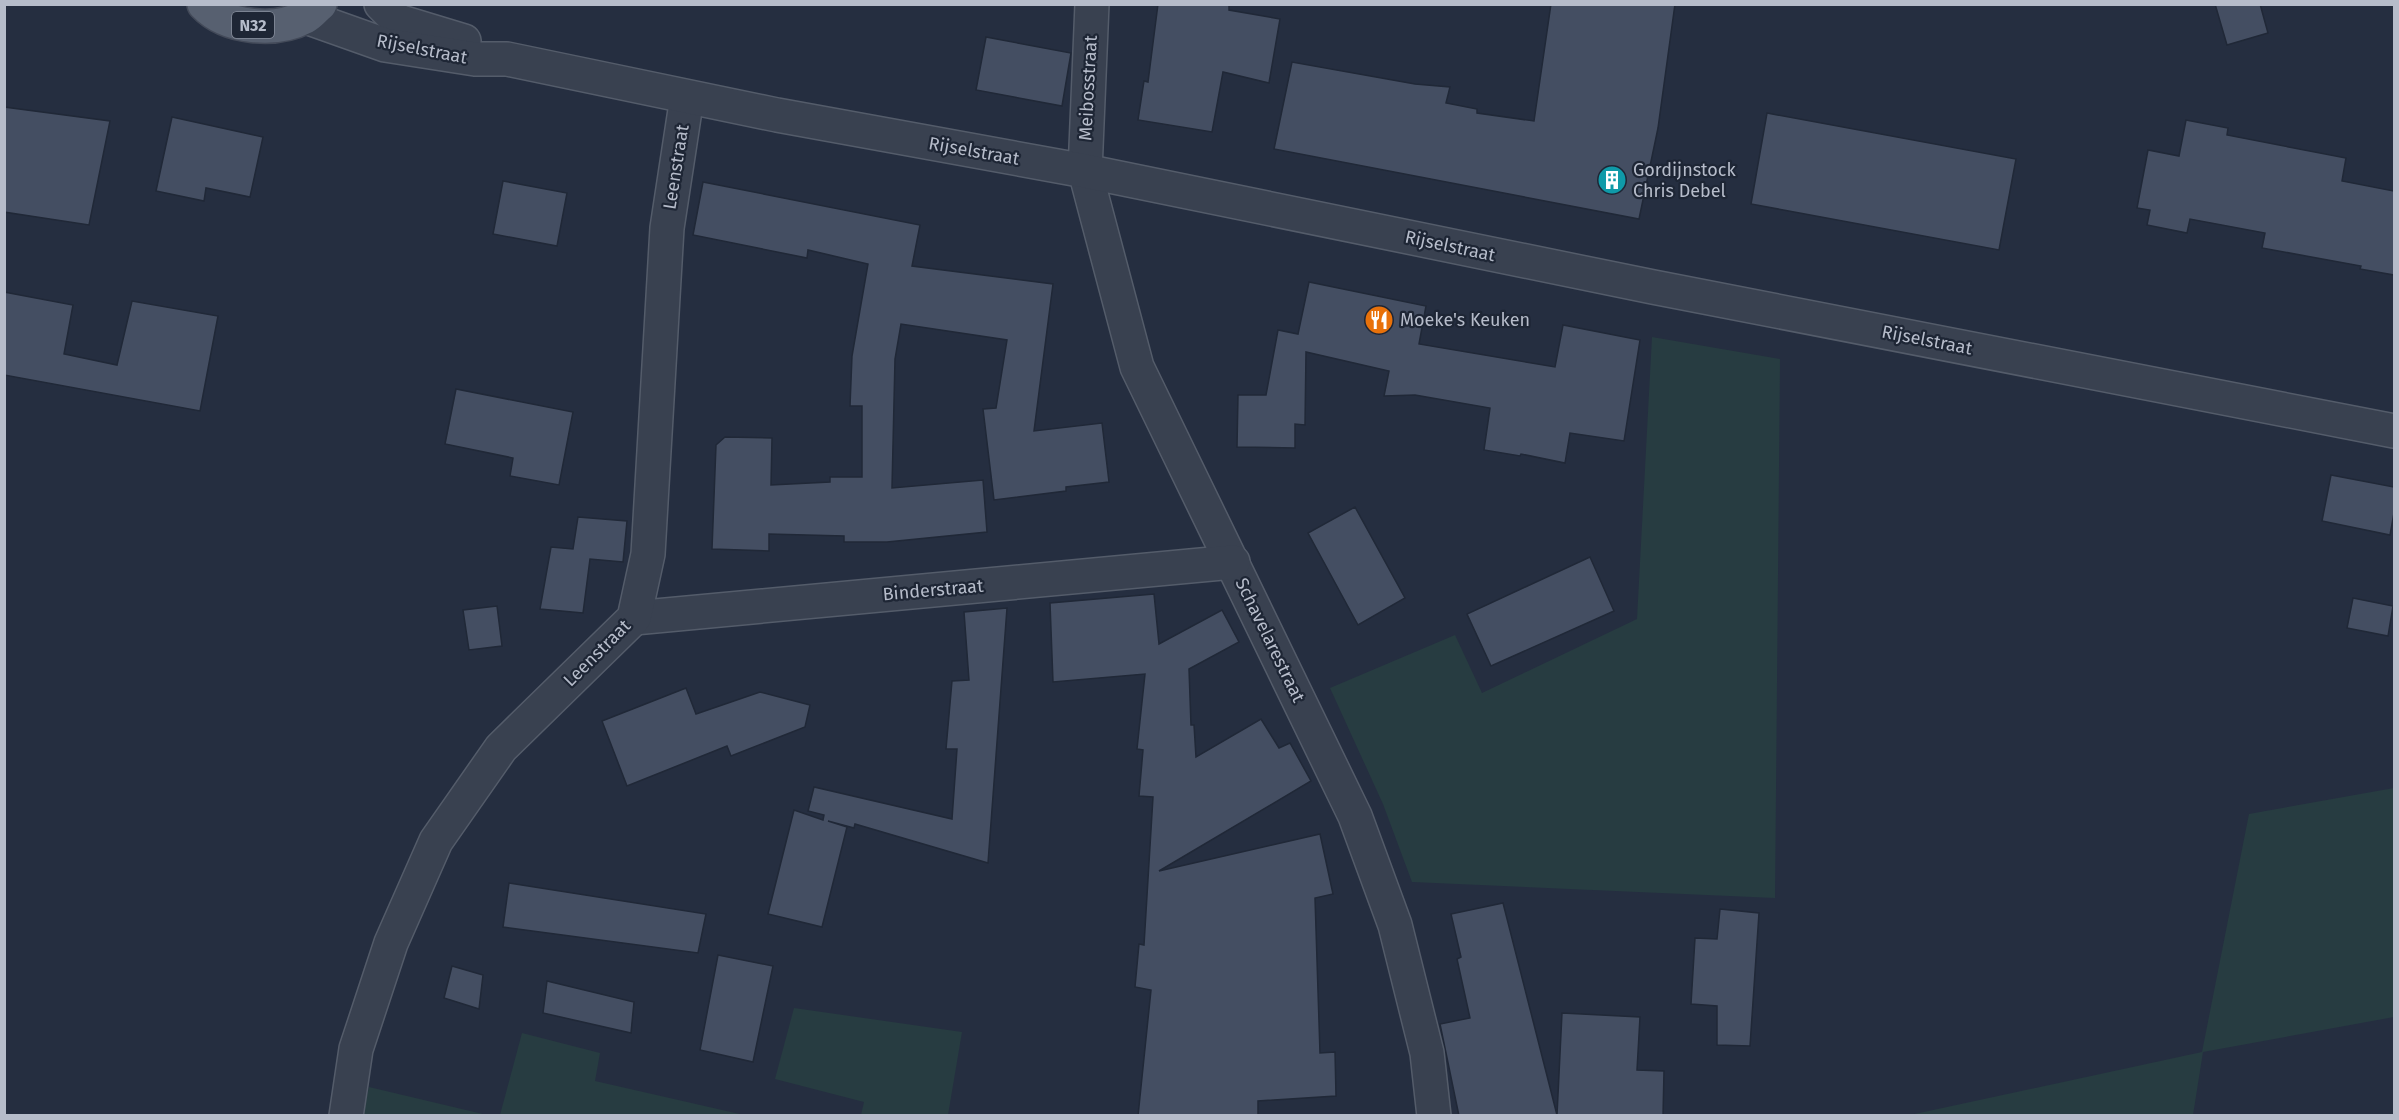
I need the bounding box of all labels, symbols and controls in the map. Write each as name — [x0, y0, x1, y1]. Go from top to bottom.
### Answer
road number: N32 — [232, 12, 274, 38]
street label: Rijselstraat — [375, 29, 470, 69]
street label: Meibosstraat — [1074, 34, 1102, 141]
street label: Leenstraat — [658, 122, 694, 211]
street label: Rijselstraat — [927, 132, 1022, 170]
place label: Gordijnstock Chris Debel — [1633, 159, 1736, 202]
building icon: Gordijnstock Chris Debel — [1596, 164, 1628, 196]
street label: Rijselstraat — [1403, 226, 1498, 266]
restaurant icon: Moeke's Keuken — [1363, 304, 1395, 336]
place label: Moeke's Keuken — [1400, 309, 1530, 331]
street label: Rijselstraat — [1880, 320, 1975, 360]
street label: Schavelarestraat — [1230, 574, 1310, 706]
street label: Binderstraat — [882, 575, 985, 605]
street label: Leenstraat — [559, 615, 635, 691]

